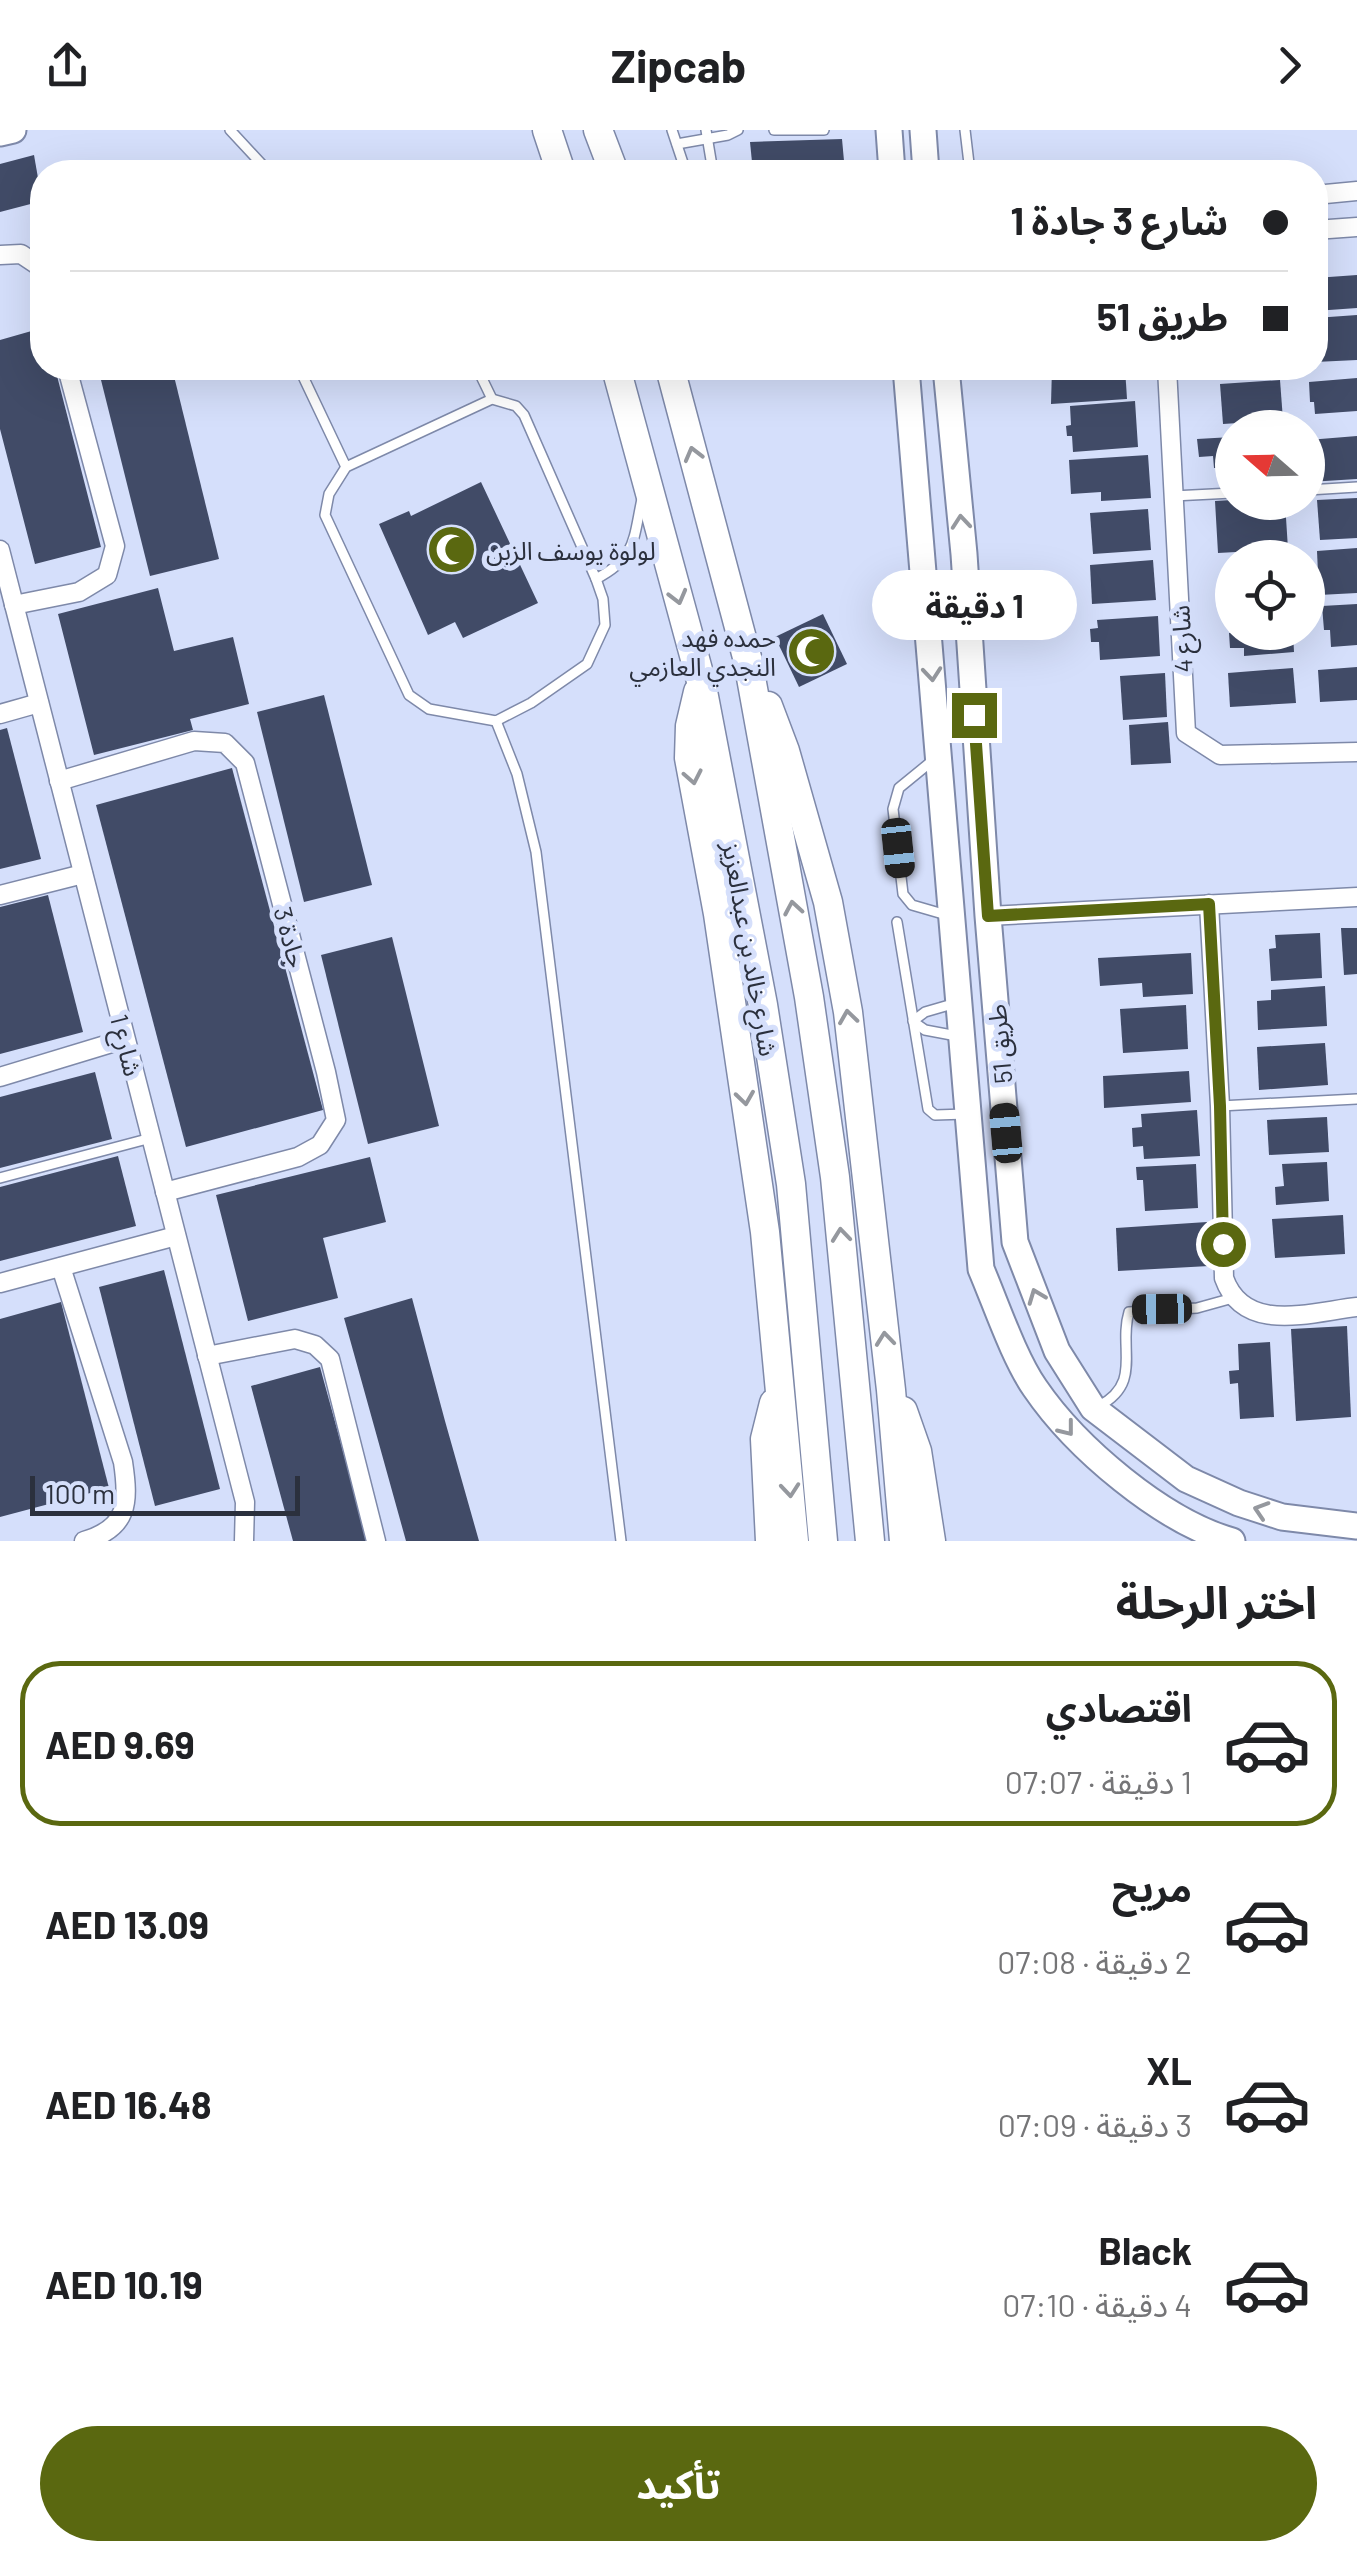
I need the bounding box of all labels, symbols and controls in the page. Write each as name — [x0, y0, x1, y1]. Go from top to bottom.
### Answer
icon: share — [40, 38, 95, 93]
text: Zipcab — [611, 38, 746, 92]
icon: forward — [1262, 38, 1317, 93]
text: شارع 3 جادة 1 — [1010, 197, 1228, 243]
text: طريق 51 — [1097, 293, 1228, 339]
north arrow — [1215, 410, 1325, 520]
map controls — [1215, 410, 1325, 650]
one-way arrow — [683, 446, 704, 463]
one-way arrow — [950, 513, 972, 529]
mosque icon: لولوة يوسف الزبن — [425, 524, 477, 576]
place label: لولوة يوسف الزبن — [486, 535, 656, 566]
button: locate — [1215, 540, 1325, 650]
callout: 1 دقيقة — [872, 570, 1076, 640]
text: 1 دقيقة — [925, 586, 1024, 624]
one-way arrow — [667, 588, 688, 605]
street label: شارع 4 — [1164, 604, 1203, 673]
place label: حمده فهد النجدي العازمي — [629, 622, 776, 687]
mosque icon: حمده فهد النجدي العازمي — [785, 625, 837, 677]
one-way arrow — [920, 666, 942, 682]
route end — [952, 693, 997, 738]
one-way arrow — [681, 768, 702, 785]
car — [880, 817, 916, 879]
street label: شارع خالد بن عبدالعزيز — [712, 839, 785, 1059]
one-way arrow — [783, 900, 804, 916]
street label: جادة 3 — [268, 903, 314, 971]
street label: طريق 51 — [981, 1003, 1019, 1085]
one-way arrow — [839, 1008, 860, 1025]
street label: شارع 1 — [100, 1011, 149, 1080]
one-way arrow — [734, 1090, 755, 1106]
car — [988, 1102, 1024, 1164]
route start — [1201, 1222, 1246, 1267]
one-way arrow — [831, 1226, 852, 1242]
one-way arrow — [1028, 1288, 1048, 1306]
car — [1132, 1293, 1192, 1325]
one-way arrow — [875, 1331, 896, 1347]
one-way arrow — [1055, 1418, 1073, 1436]
scale bar — [30, 1471, 300, 1516]
text: 100 m — [45, 1476, 115, 1510]
one-way arrow — [778, 1483, 800, 1499]
one-way arrow — [1254, 1502, 1271, 1522]
text: اختر الرحلة — [1116, 1574, 1317, 1628]
text: اقتصادي — [1046, 1684, 1192, 1730]
icon: car — [1222, 1699, 1312, 1789]
text: AED 9.69 — [45, 1721, 195, 1767]
text: 1 دقيقة · 07:07 — [1005, 1762, 1192, 1800]
text: مريح — [1112, 1864, 1192, 1910]
icon: car — [1222, 1879, 1312, 1969]
text: AED 13.09 — [45, 1901, 209, 1947]
text: 2 دقيقة · 07:08 — [997, 1942, 1192, 1980]
text: XL — [1146, 2047, 1192, 2093]
icon: car — [1222, 2059, 1312, 2149]
text: AED 16.48 — [45, 2081, 211, 2127]
text: 3 دقيقة · 07:09 — [998, 2105, 1192, 2143]
text: Black — [1098, 2227, 1192, 2273]
icon: car — [1222, 2239, 1312, 2329]
text: AED 10.19 — [45, 2261, 203, 2307]
text: 4 دقيقة · 07:10 — [1002, 2285, 1192, 2323]
button: تأكيد — [40, 2426, 1317, 2541]

